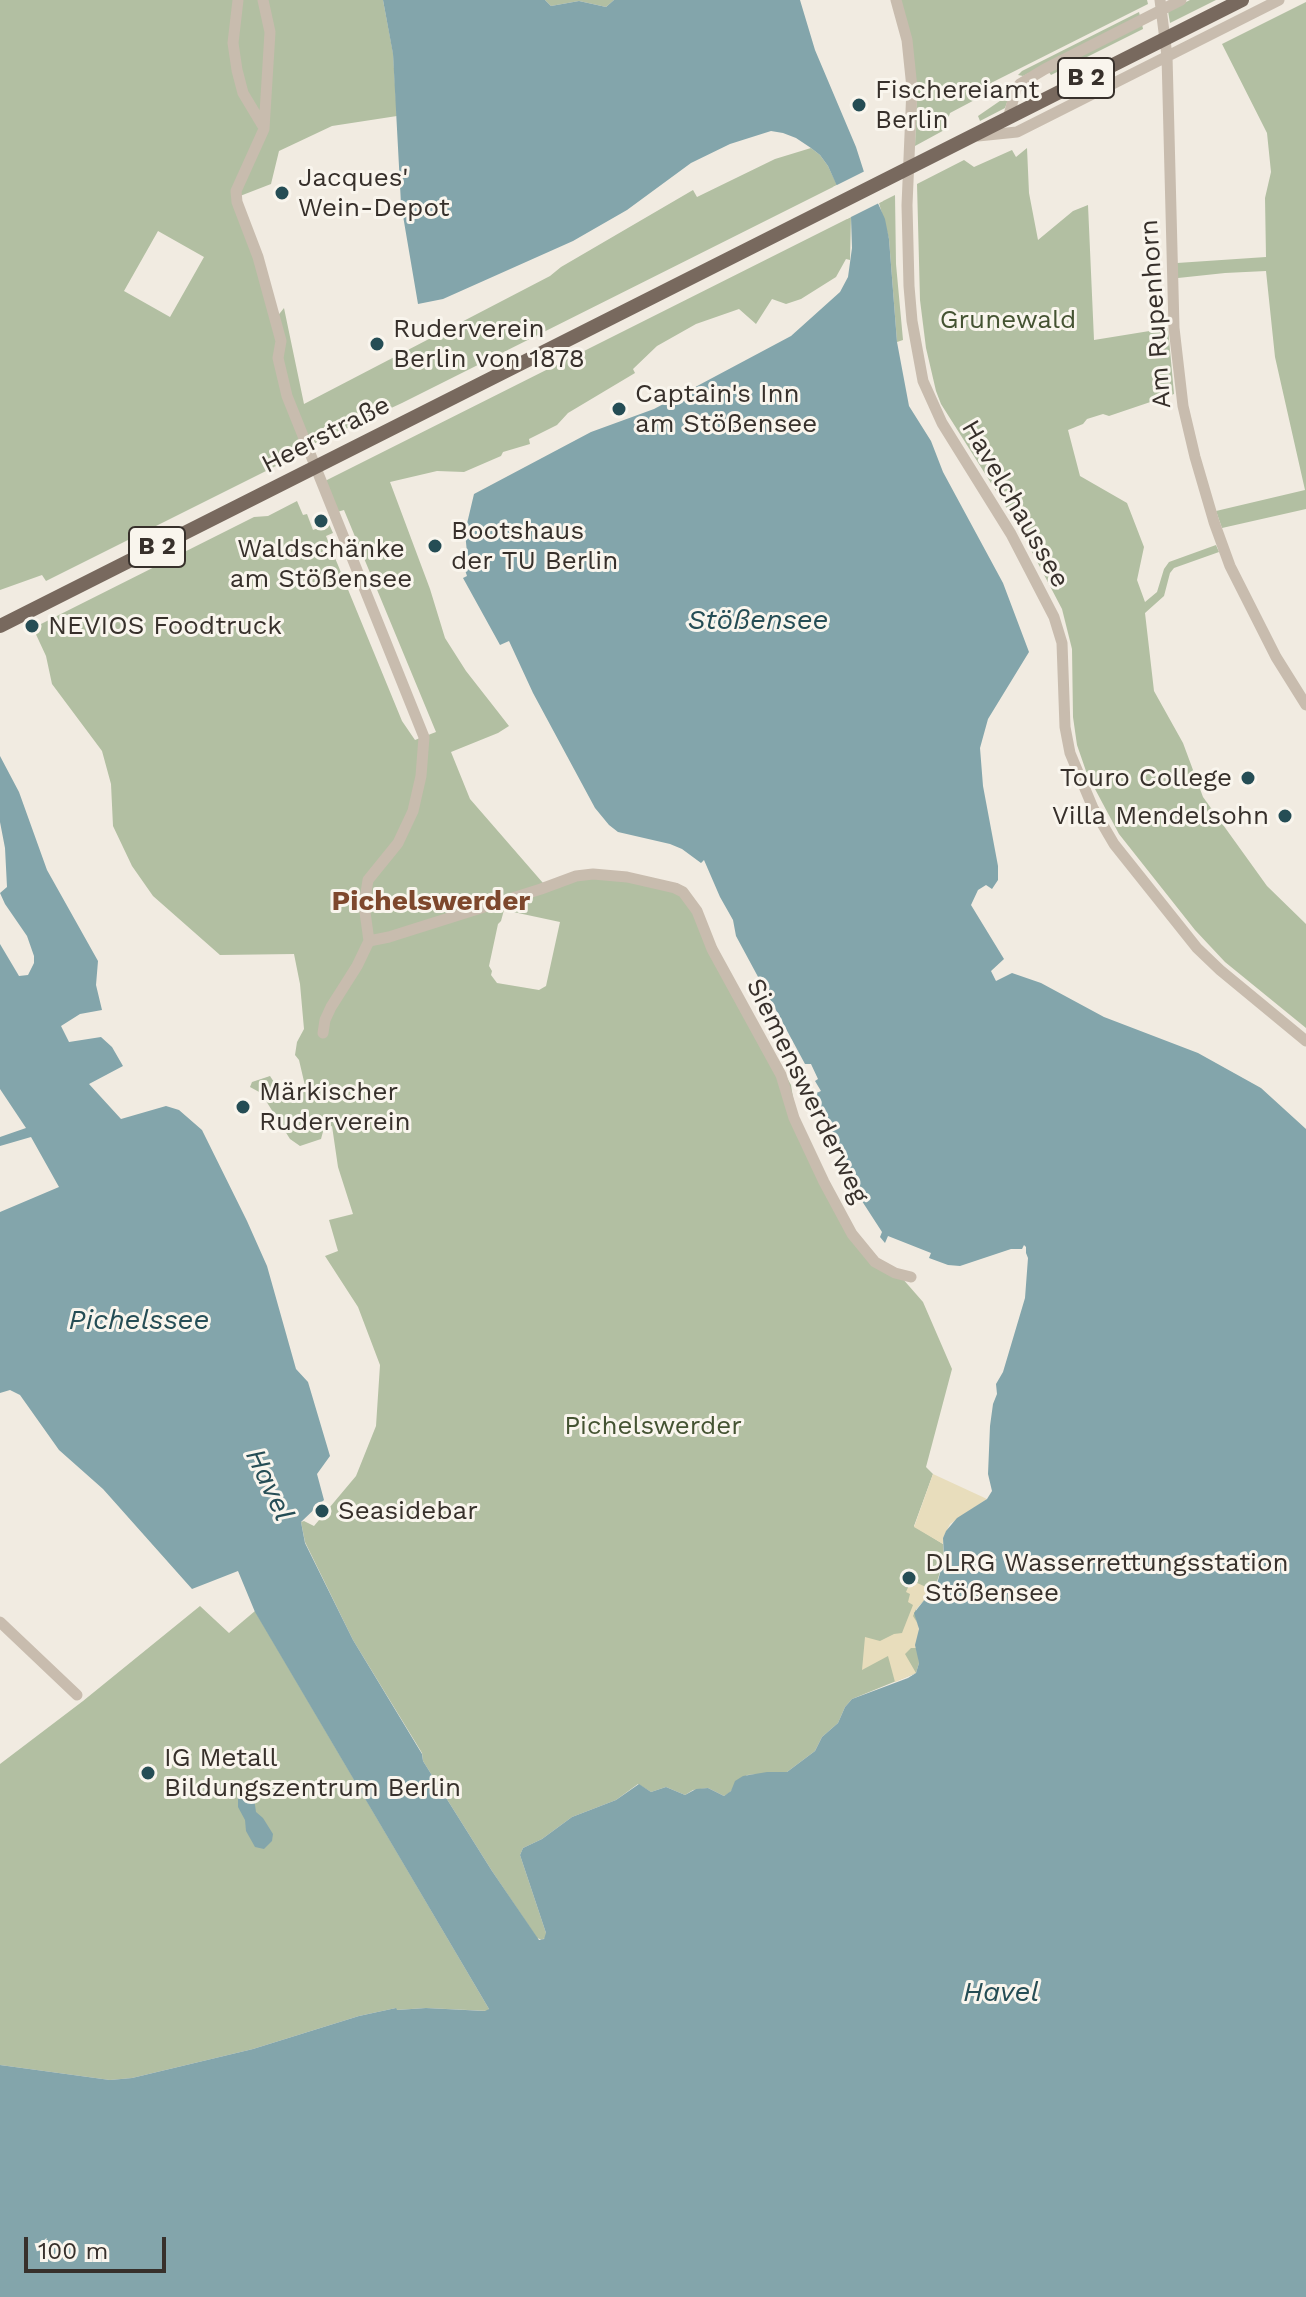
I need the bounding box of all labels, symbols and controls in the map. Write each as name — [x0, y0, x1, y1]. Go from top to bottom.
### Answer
road number: B 2 — [1058, 58, 1114, 98]
place label: Fischereiamt Berlin — [875, 74, 1039, 136]
marker: Fischereiamt Berlin — [850, 96, 868, 114]
place label: Jacques' Wein-Depot — [298, 162, 450, 224]
marker: Jacques' Wein-Depot — [273, 184, 291, 202]
street label: Am Rupenhorn — [1134, 218, 1178, 410]
park label: Grunewald — [940, 304, 1076, 336]
place label: Ruderverein Berlin von 1878 — [393, 313, 585, 374]
marker: Ruderverein Berlin von 1878 — [368, 335, 386, 353]
place label: Captain's Inn am Stößensee — [635, 378, 817, 440]
street label: Heerstraße — [257, 389, 395, 481]
marker: Captain's Inn am Stößensee — [610, 400, 628, 418]
street label: Havelchaussee — [954, 415, 1076, 593]
marker: Waldschänke am Stößensee — [312, 512, 330, 530]
place label: Bootshaus der TU Berlin — [451, 515, 618, 576]
road number: B 2 — [129, 527, 185, 567]
place label: Waldschänke am Stößensee — [230, 533, 412, 594]
marker: Bootshaus der TU Berlin — [426, 537, 444, 555]
water label: Stößensee — [687, 604, 829, 638]
place label: NEVIOS Foodtruck — [48, 610, 282, 642]
marker: NEVIOS Foodtruck — [23, 617, 41, 635]
place label: Touro College — [1060, 762, 1232, 794]
marker: Touro College — [1239, 769, 1257, 787]
place label: Villa Mendelsohn — [1052, 800, 1269, 832]
marker: Villa Mendelsohn — [1276, 807, 1294, 825]
district label: Pichelswerder — [332, 885, 530, 919]
street label: Siemenswerderweg — [739, 974, 875, 1208]
place label: Märkischer Ruderverein — [259, 1076, 411, 1138]
marker: Märkischer Ruderverein — [234, 1098, 252, 1116]
water label: Pichelssee — [69, 1304, 209, 1338]
park label: Pichelswerder — [564, 1410, 742, 1442]
water label: Havel — [238, 1443, 300, 1527]
place label: Seasidebar — [338, 1495, 478, 1527]
marker: Seasidebar — [313, 1502, 331, 1520]
place label: DLRG Wasserrettungsstation Stößensee — [925, 1547, 1289, 1608]
marker: DLRG Wasserrettungsstation Stößensee — [900, 1569, 918, 1587]
place label: IG Metall Bildungszentrum Berlin — [164, 1742, 461, 1804]
marker: IG Metall Bildungszentrum Berlin — [139, 1764, 157, 1782]
water label: Havel — [963, 1976, 1039, 2010]
scale bar — [28, 2221, 170, 2271]
text: 100 m — [38, 2237, 108, 2265]

